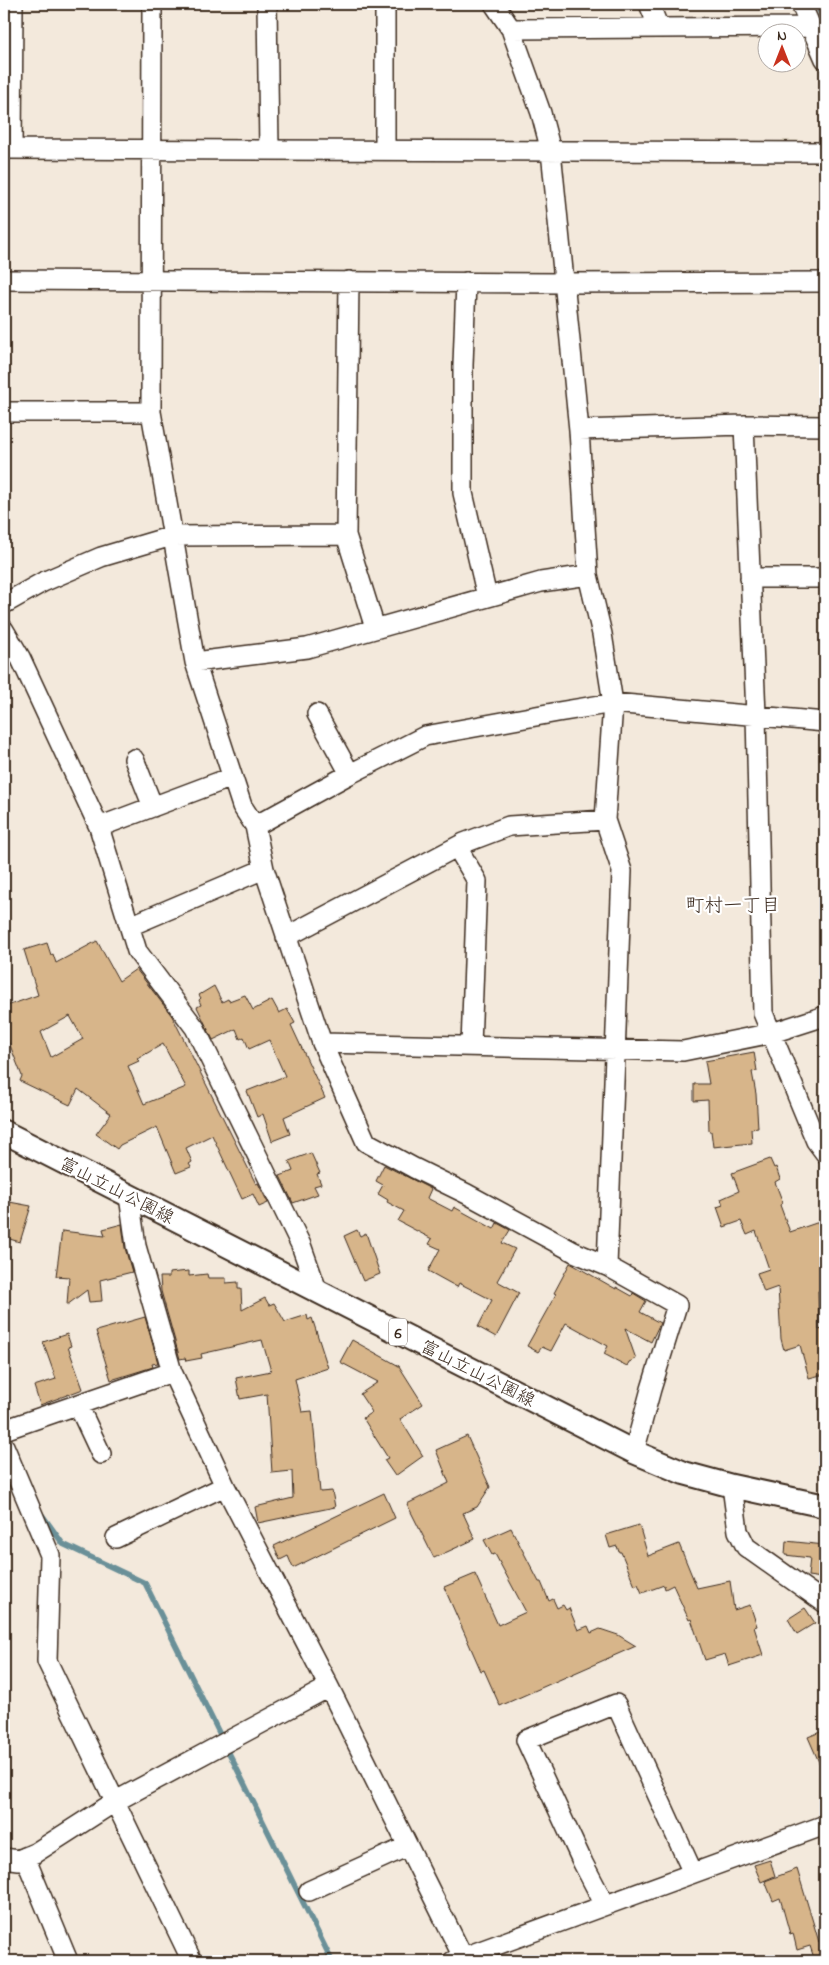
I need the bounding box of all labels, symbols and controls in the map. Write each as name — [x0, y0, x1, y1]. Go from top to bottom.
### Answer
north arrow — [756, 22, 806, 72]
text: N — [777, 26, 787, 47]
district label: 町村一丁目 — [685, 893, 781, 920]
street label: 富山立山公園線 — [54, 1152, 178, 1232]
road number: 6 — [389, 1318, 407, 1345]
street label: 富山立山公園線 — [415, 1335, 539, 1415]

